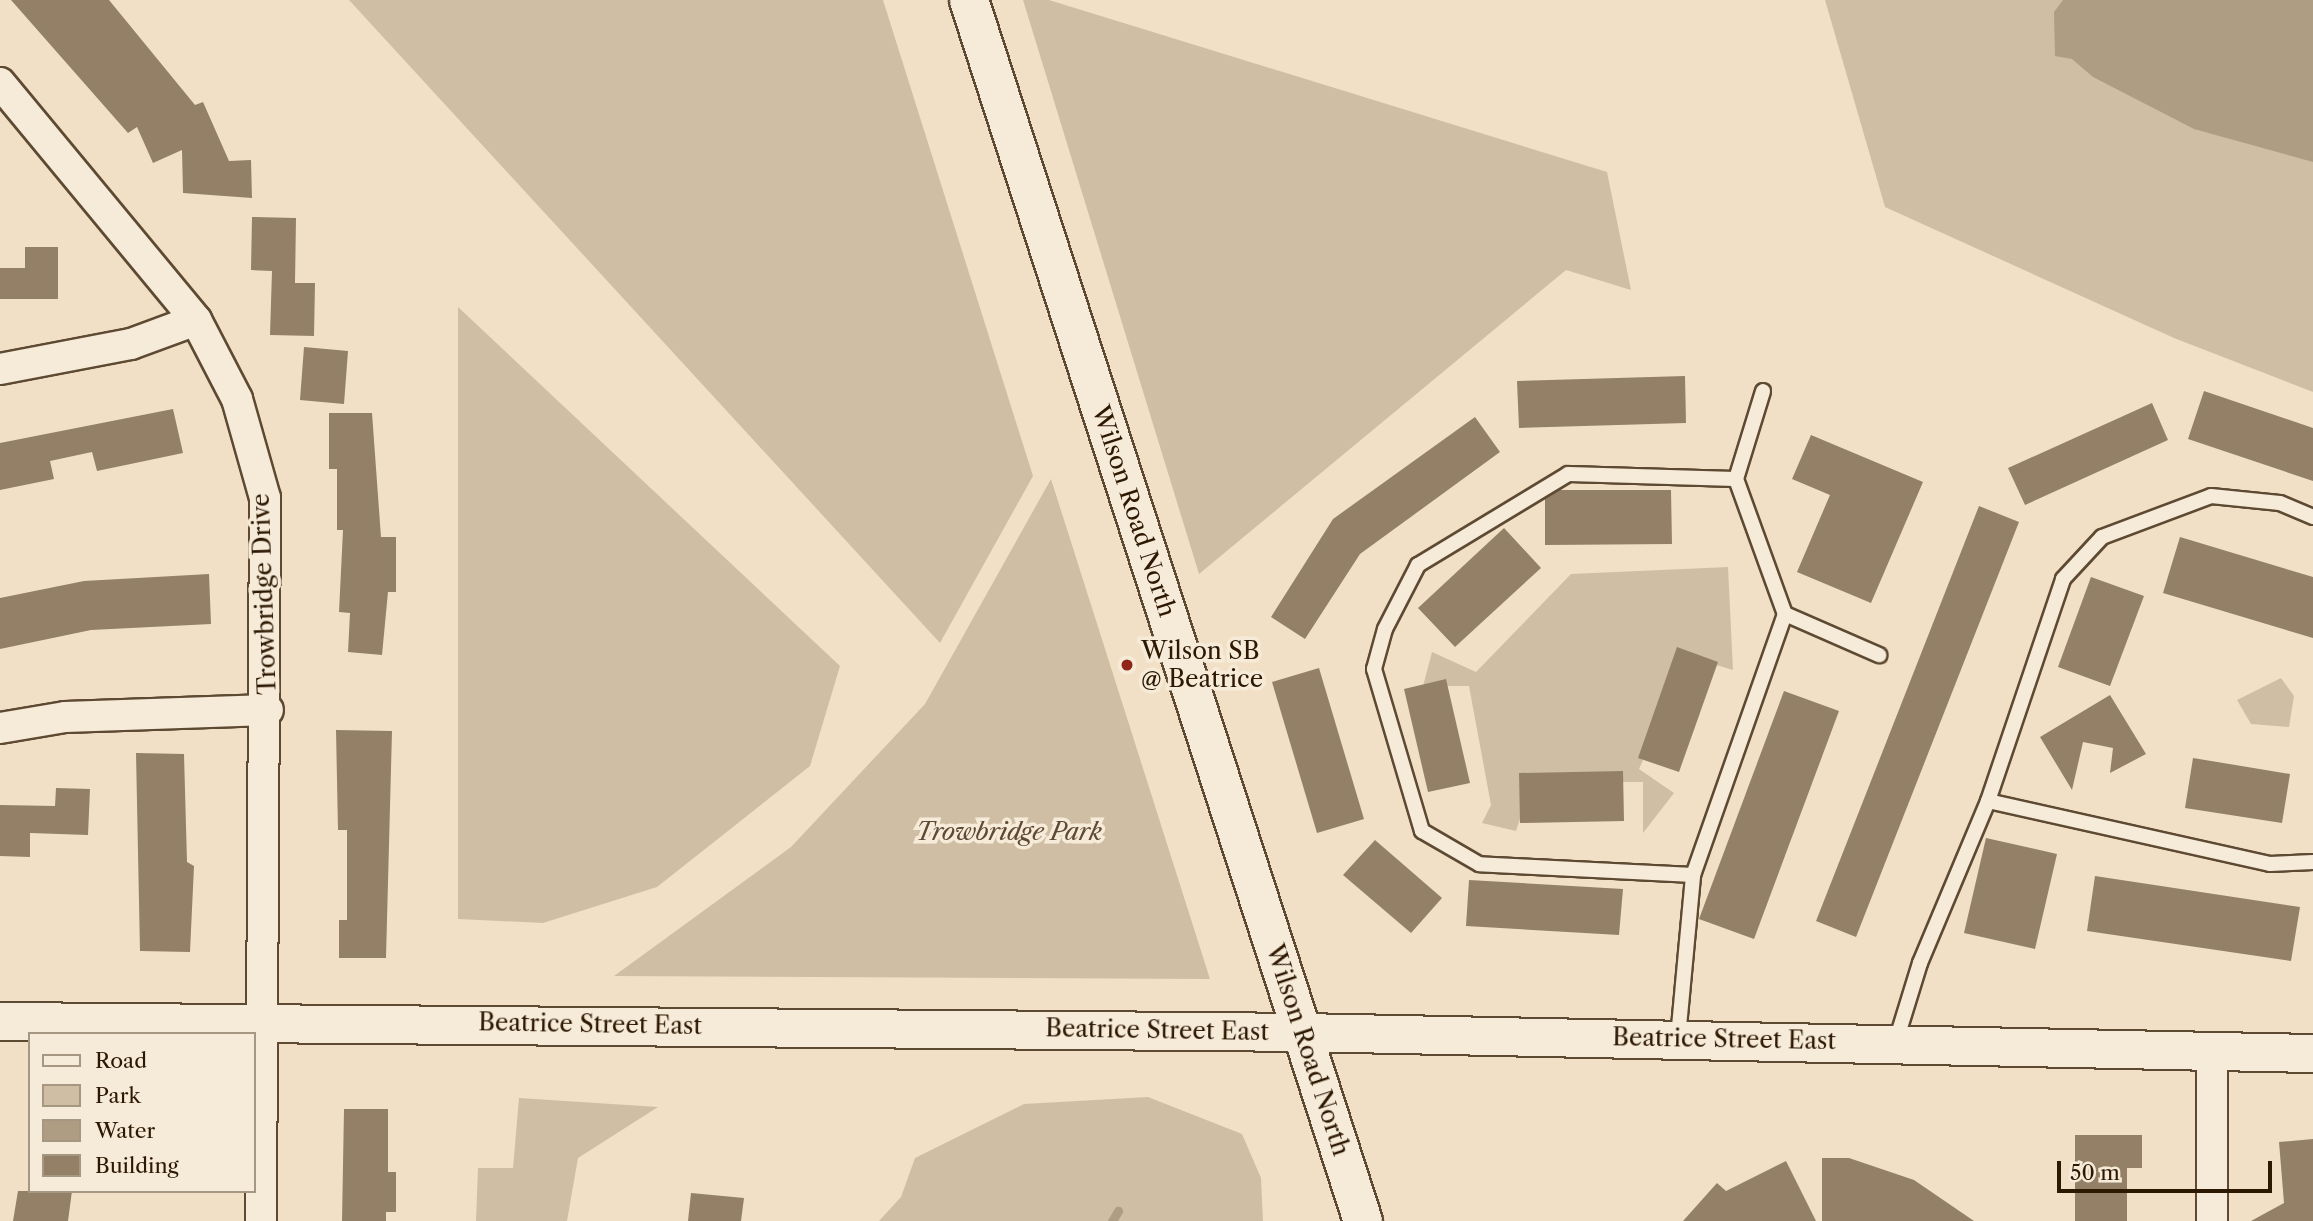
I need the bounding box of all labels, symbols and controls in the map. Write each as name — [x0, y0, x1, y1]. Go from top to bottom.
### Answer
street label: Wilson Road North — [1086, 402, 1182, 620]
street label: Trowbridge Drive — [246, 493, 282, 695]
place label: Wilson SB @ Beatrice — [1141, 637, 1263, 693]
marker: Wilson SB @ Beatrice — [1119, 657, 1135, 673]
park label: Trowbridge Park — [916, 818, 1102, 846]
street label: Wilson Road North — [1260, 941, 1356, 1159]
street label: Beatrice Street East — [478, 1008, 702, 1040]
street label: Beatrice Street East — [1045, 1014, 1269, 1046]
street label: Beatrice Street East — [1612, 1023, 1836, 1055]
legend — [28, 1032, 256, 1193]
text: Road — [95, 1048, 147, 1073]
text: Park — [95, 1083, 141, 1108]
text: Water — [95, 1118, 155, 1143]
scale bar — [2061, 1148, 2276, 1192]
text: Building — [95, 1153, 179, 1178]
text: 50 m — [2070, 1160, 2120, 1185]

